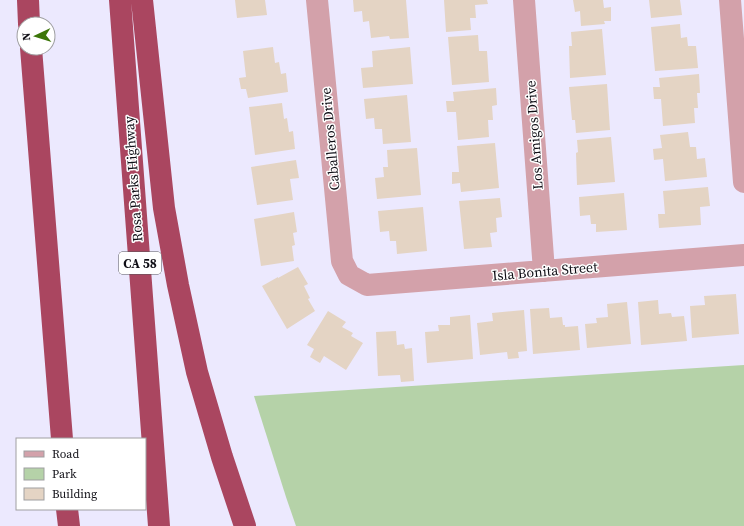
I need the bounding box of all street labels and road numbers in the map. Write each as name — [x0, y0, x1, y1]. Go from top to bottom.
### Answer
street label: Los Amigos Drive — [520, 80, 548, 190]
street label: Caballeros Drive — [316, 87, 344, 191]
street label: Rosa Parks Highway — [119, 115, 147, 243]
road number: CA 58 — [119, 252, 161, 274]
street label: Isla Bonita Street — [492, 256, 599, 286]

